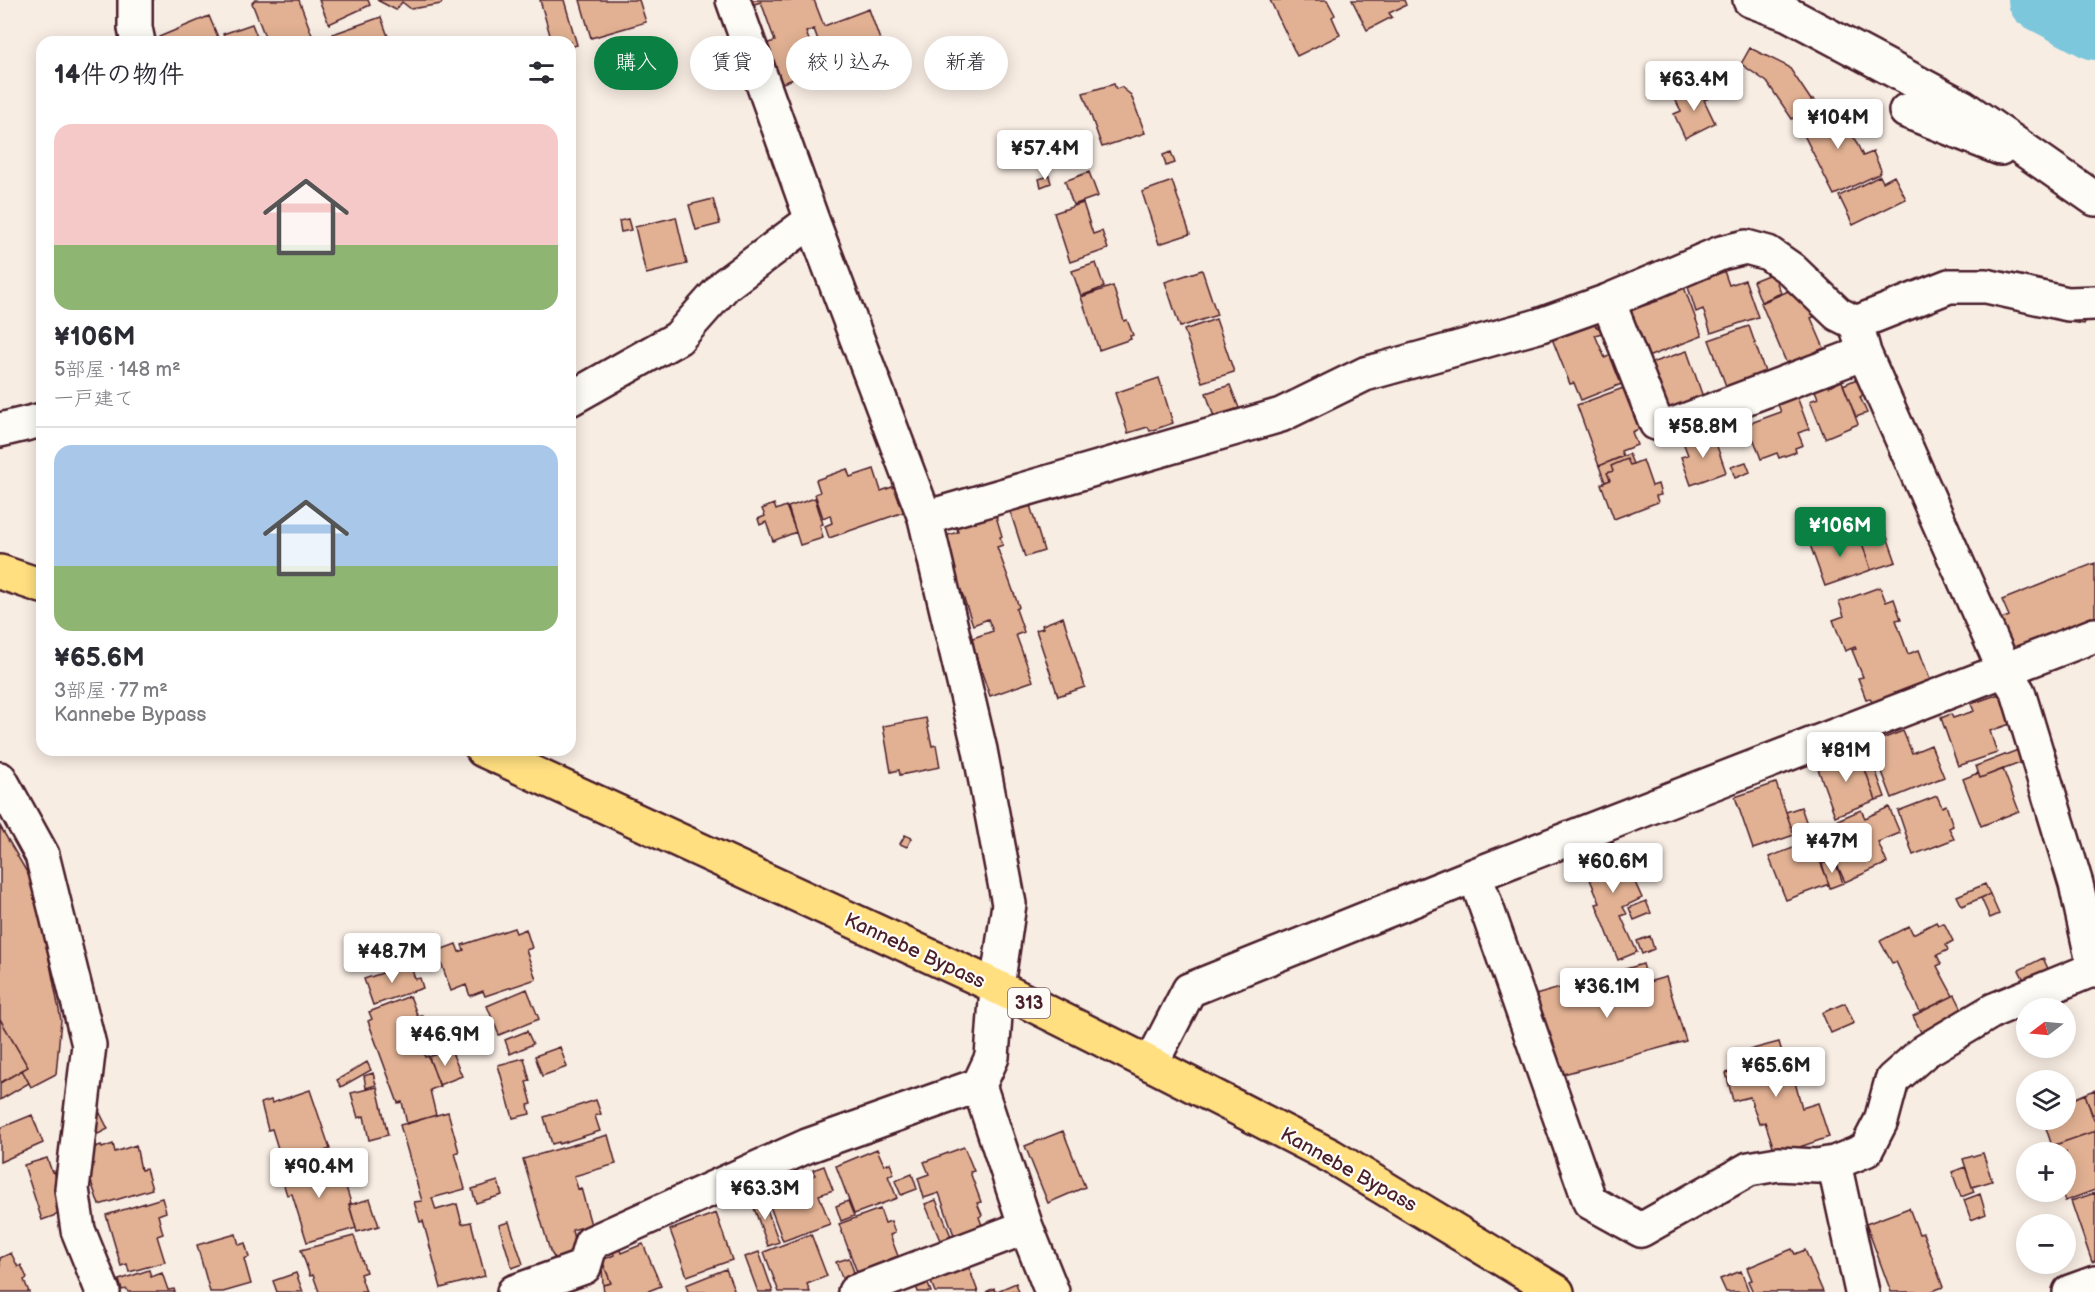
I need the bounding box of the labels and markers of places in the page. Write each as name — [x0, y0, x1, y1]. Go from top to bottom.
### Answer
pin: ¥63.4M — [1645, 61, 1743, 112]
pin: ¥104M — [1796, 99, 1880, 150]
pin: ¥57.4M — [996, 130, 1094, 181]
pin: ¥58.8M — [1654, 408, 1752, 459]
pin: ¥106M — [1798, 507, 1882, 558]
pin: ¥81M — [1810, 732, 1882, 783]
pin: ¥47M — [1796, 823, 1868, 874]
pin: ¥60.6M — [1564, 843, 1662, 894]
pin: ¥48.7M — [343, 933, 441, 984]
pin: ¥36.1M — [1558, 968, 1656, 1019]
pin: ¥46.9M — [396, 1016, 494, 1067]
pin: ¥65.6M — [1727, 1047, 1825, 1098]
pin: ¥90.4M — [270, 1148, 368, 1199]
pin: ¥63.3M — [716, 1170, 814, 1221]

